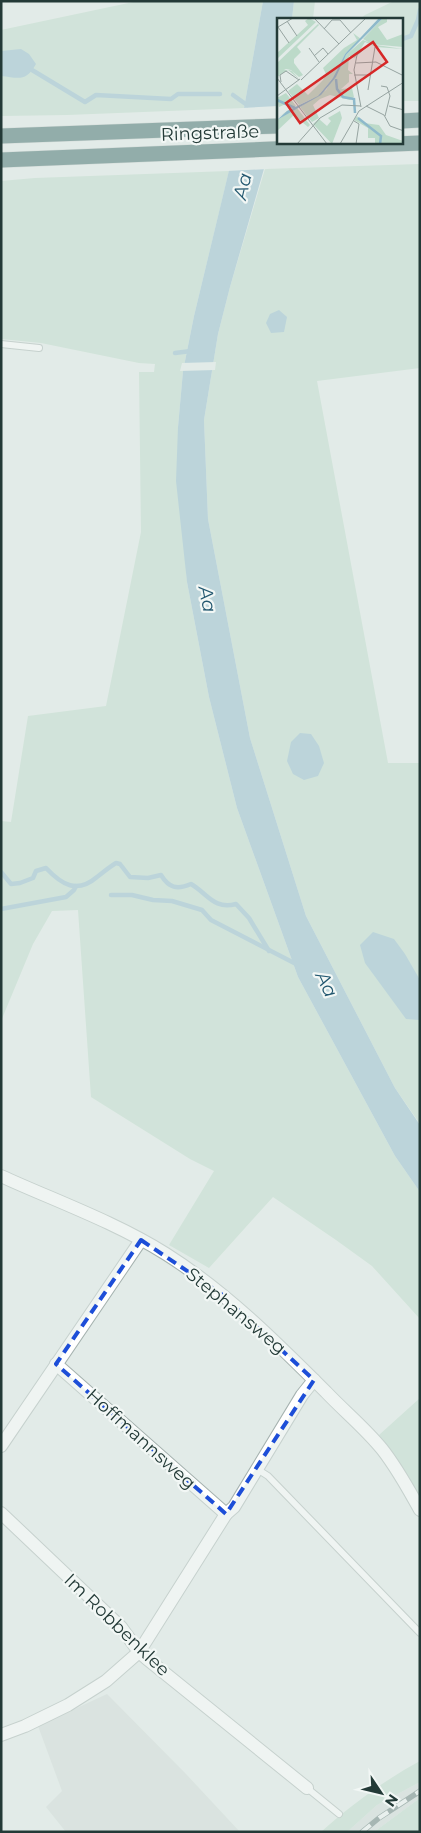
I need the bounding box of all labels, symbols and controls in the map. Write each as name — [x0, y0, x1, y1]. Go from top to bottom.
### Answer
inset map — [277, 18, 404, 144]
street label: Ringstraße — [160, 120, 260, 146]
water label: Aa — [228, 171, 257, 203]
water label: Aa — [194, 583, 221, 614]
water label: Aa — [310, 966, 343, 1001]
street label: Stephansweg — [182, 1263, 290, 1359]
street label: Hoffmannsweg — [82, 1384, 200, 1494]
street label: Im Robbenklee — [60, 1569, 174, 1681]
north arrow — [356, 1768, 406, 1818]
text: N — [381, 1791, 402, 1810]

